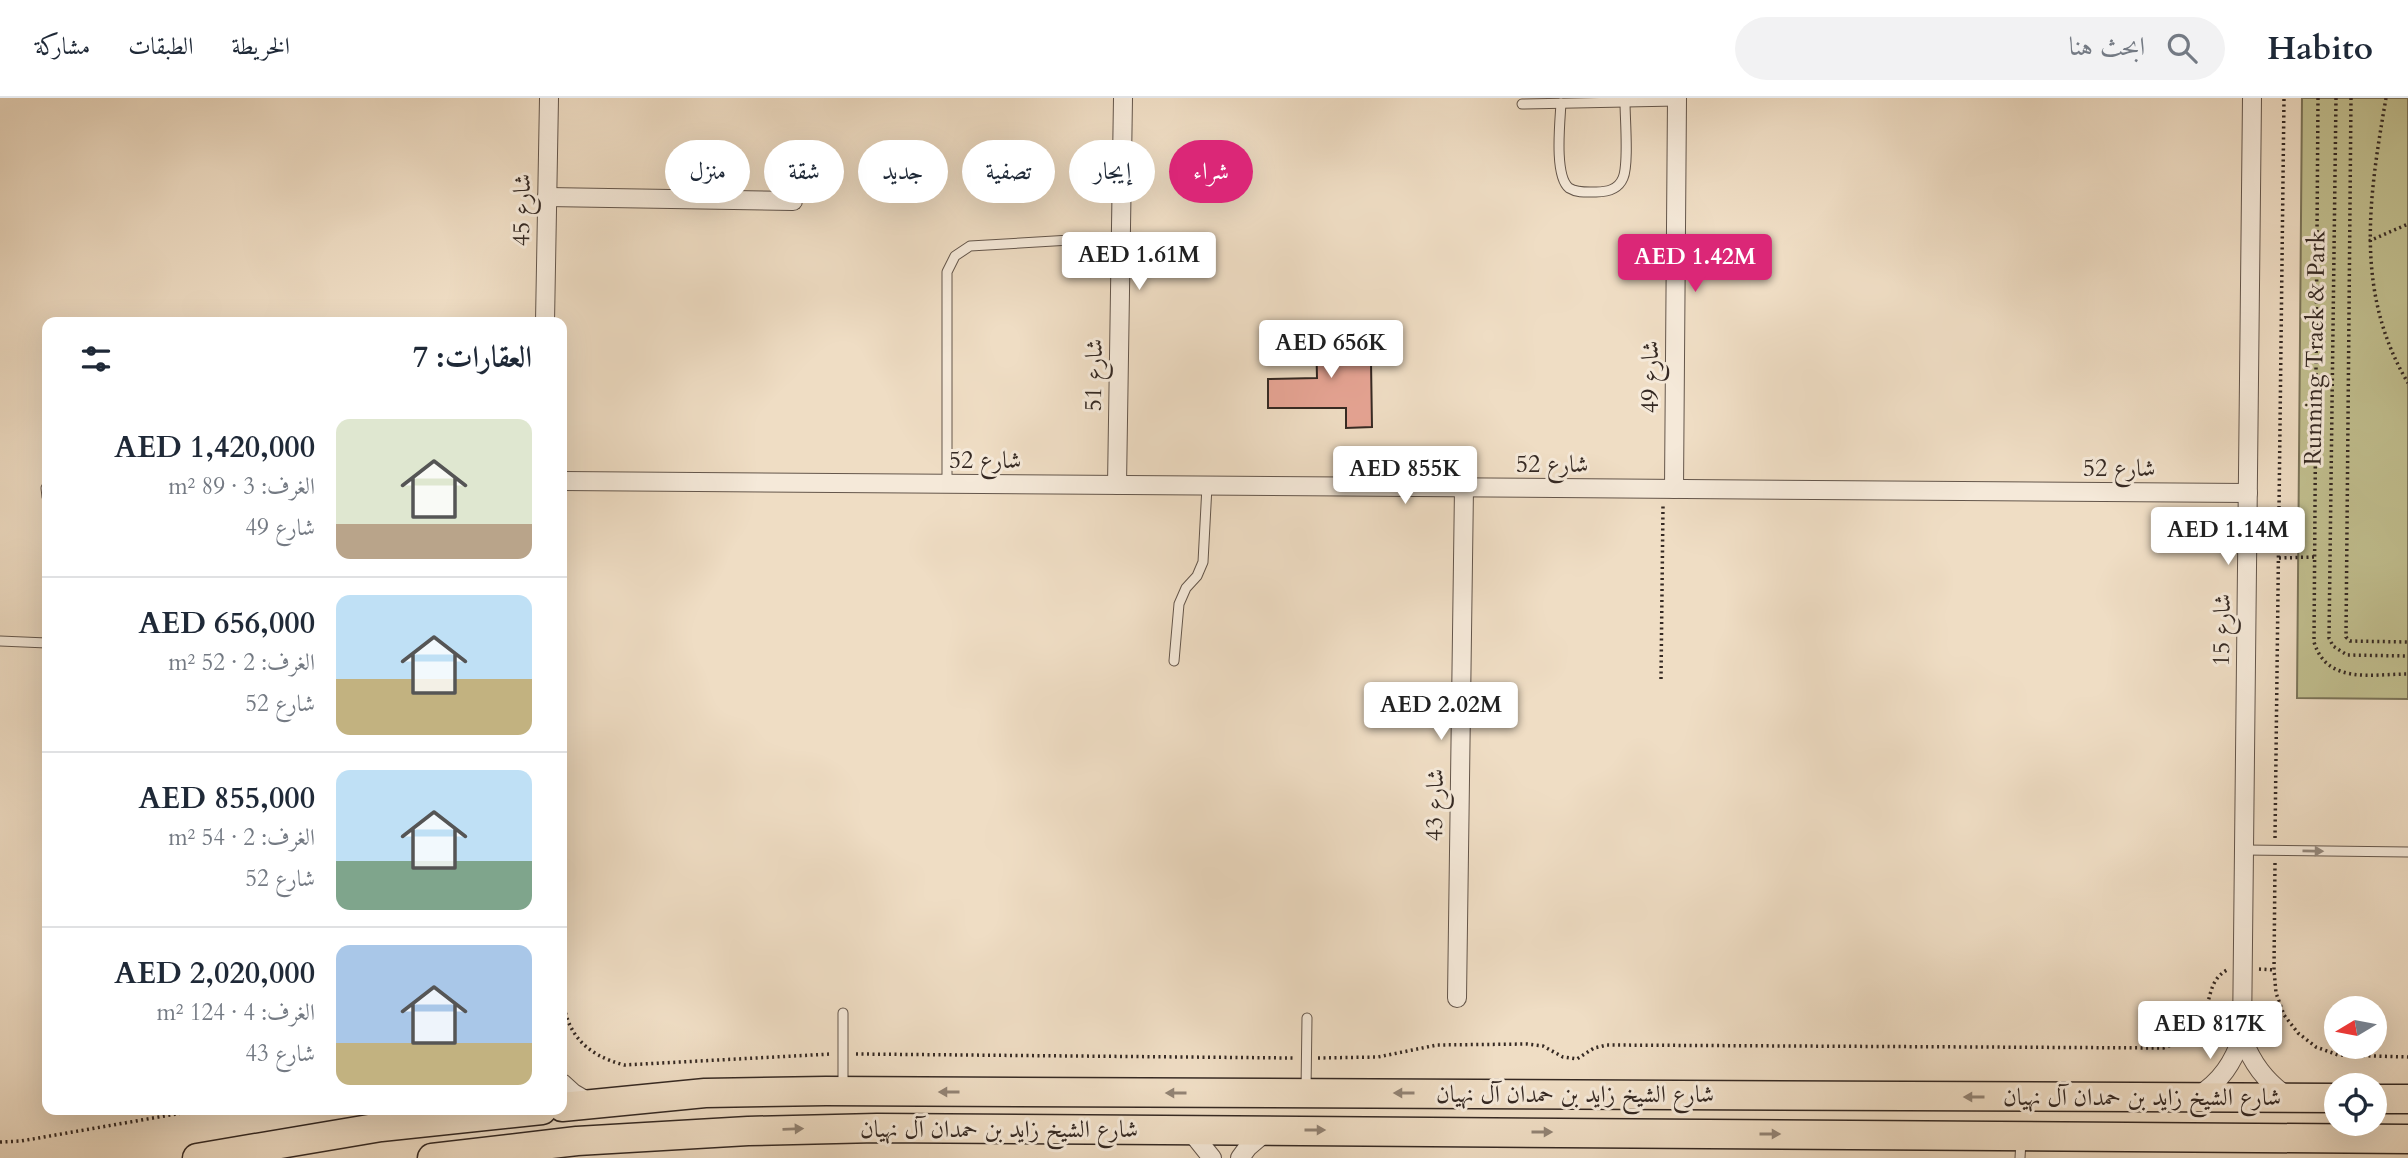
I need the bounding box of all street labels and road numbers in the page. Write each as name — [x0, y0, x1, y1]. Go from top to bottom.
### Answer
street label: شارع 45 — [505, 173, 542, 247]
street label: Running Track & Park — [2296, 230, 2334, 466]
street label: شارع 51 — [1077, 338, 1114, 412]
street label: شارع 49 — [1634, 341, 1670, 413]
street label: شارع 52 — [949, 444, 1021, 480]
street label: شارع 52 — [1516, 448, 1588, 484]
street label: شارع 52 — [2083, 452, 2155, 488]
street label: شارع 15 — [2205, 593, 2242, 667]
street label: شارع 43 — [1418, 768, 1455, 842]
street label: شارع الشيخ زايد بن حمدان آل نهيان — [1436, 1078, 1714, 1115]
street label: شارع الشيخ زايد بن حمدان آل نهيان — [2003, 1081, 2281, 1118]
street label: شارع الشيخ زايد بن حمدان آل نهيان — [860, 1113, 1138, 1150]

